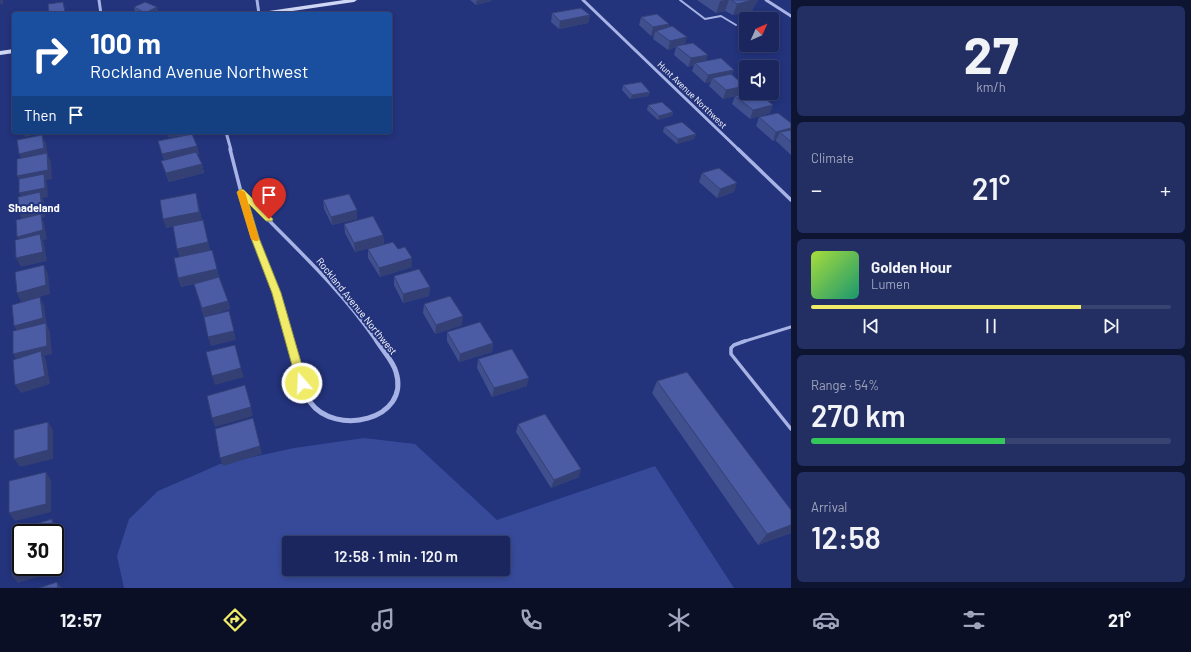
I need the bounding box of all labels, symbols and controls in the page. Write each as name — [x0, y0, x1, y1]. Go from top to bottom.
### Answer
north arrow — [739, 12, 779, 52]
map controls — [739, 12, 779, 100]
text: 27 — [964, 22, 1018, 84]
text: 100 m — [90, 26, 161, 60]
icon: right — [24, 28, 76, 80]
street label: Hunt Avenue Northwest — [655, 59, 729, 131]
text: Rockland Avenue Northwest — [90, 60, 308, 82]
button: sound — [739, 60, 779, 100]
text: km/h — [976, 79, 1006, 95]
icon: arrive — [65, 104, 87, 126]
text: Then — [24, 106, 57, 124]
text: Climate — [811, 150, 854, 166]
text: 21° — [972, 170, 1010, 206]
text: − — [811, 176, 822, 202]
text: + — [1160, 176, 1171, 202]
pin — [252, 178, 286, 219]
icon: arrive — [258, 184, 280, 206]
district label: Shadeland — [8, 201, 60, 214]
street label: Rockland Avenue Northwest — [314, 255, 400, 357]
text: Golden Hour — [871, 258, 952, 276]
text: Lumen — [871, 276, 910, 292]
icon: previous — [860, 315, 882, 337]
icon: pause — [980, 315, 1002, 337]
icon: next — [1100, 315, 1122, 337]
position arrow — [281, 362, 323, 404]
text: Range · 54% — [811, 377, 879, 393]
text: 270 km — [811, 397, 906, 433]
text: Arrival — [811, 499, 847, 515]
text: 12:58 — [811, 519, 881, 555]
speed limit sign: 30 — [12, 524, 64, 576]
text: 12:58 · 1 min · 120 m — [334, 547, 458, 565]
icon: directions — [221, 606, 249, 634]
icon: music — [369, 606, 397, 634]
icon: phone — [517, 606, 545, 634]
icon: climate — [665, 606, 693, 634]
icon: car — [812, 606, 840, 634]
icon: filters — [960, 606, 988, 634]
text: 12:57 — [60, 609, 102, 631]
text: 21° — [1108, 609, 1131, 631]

